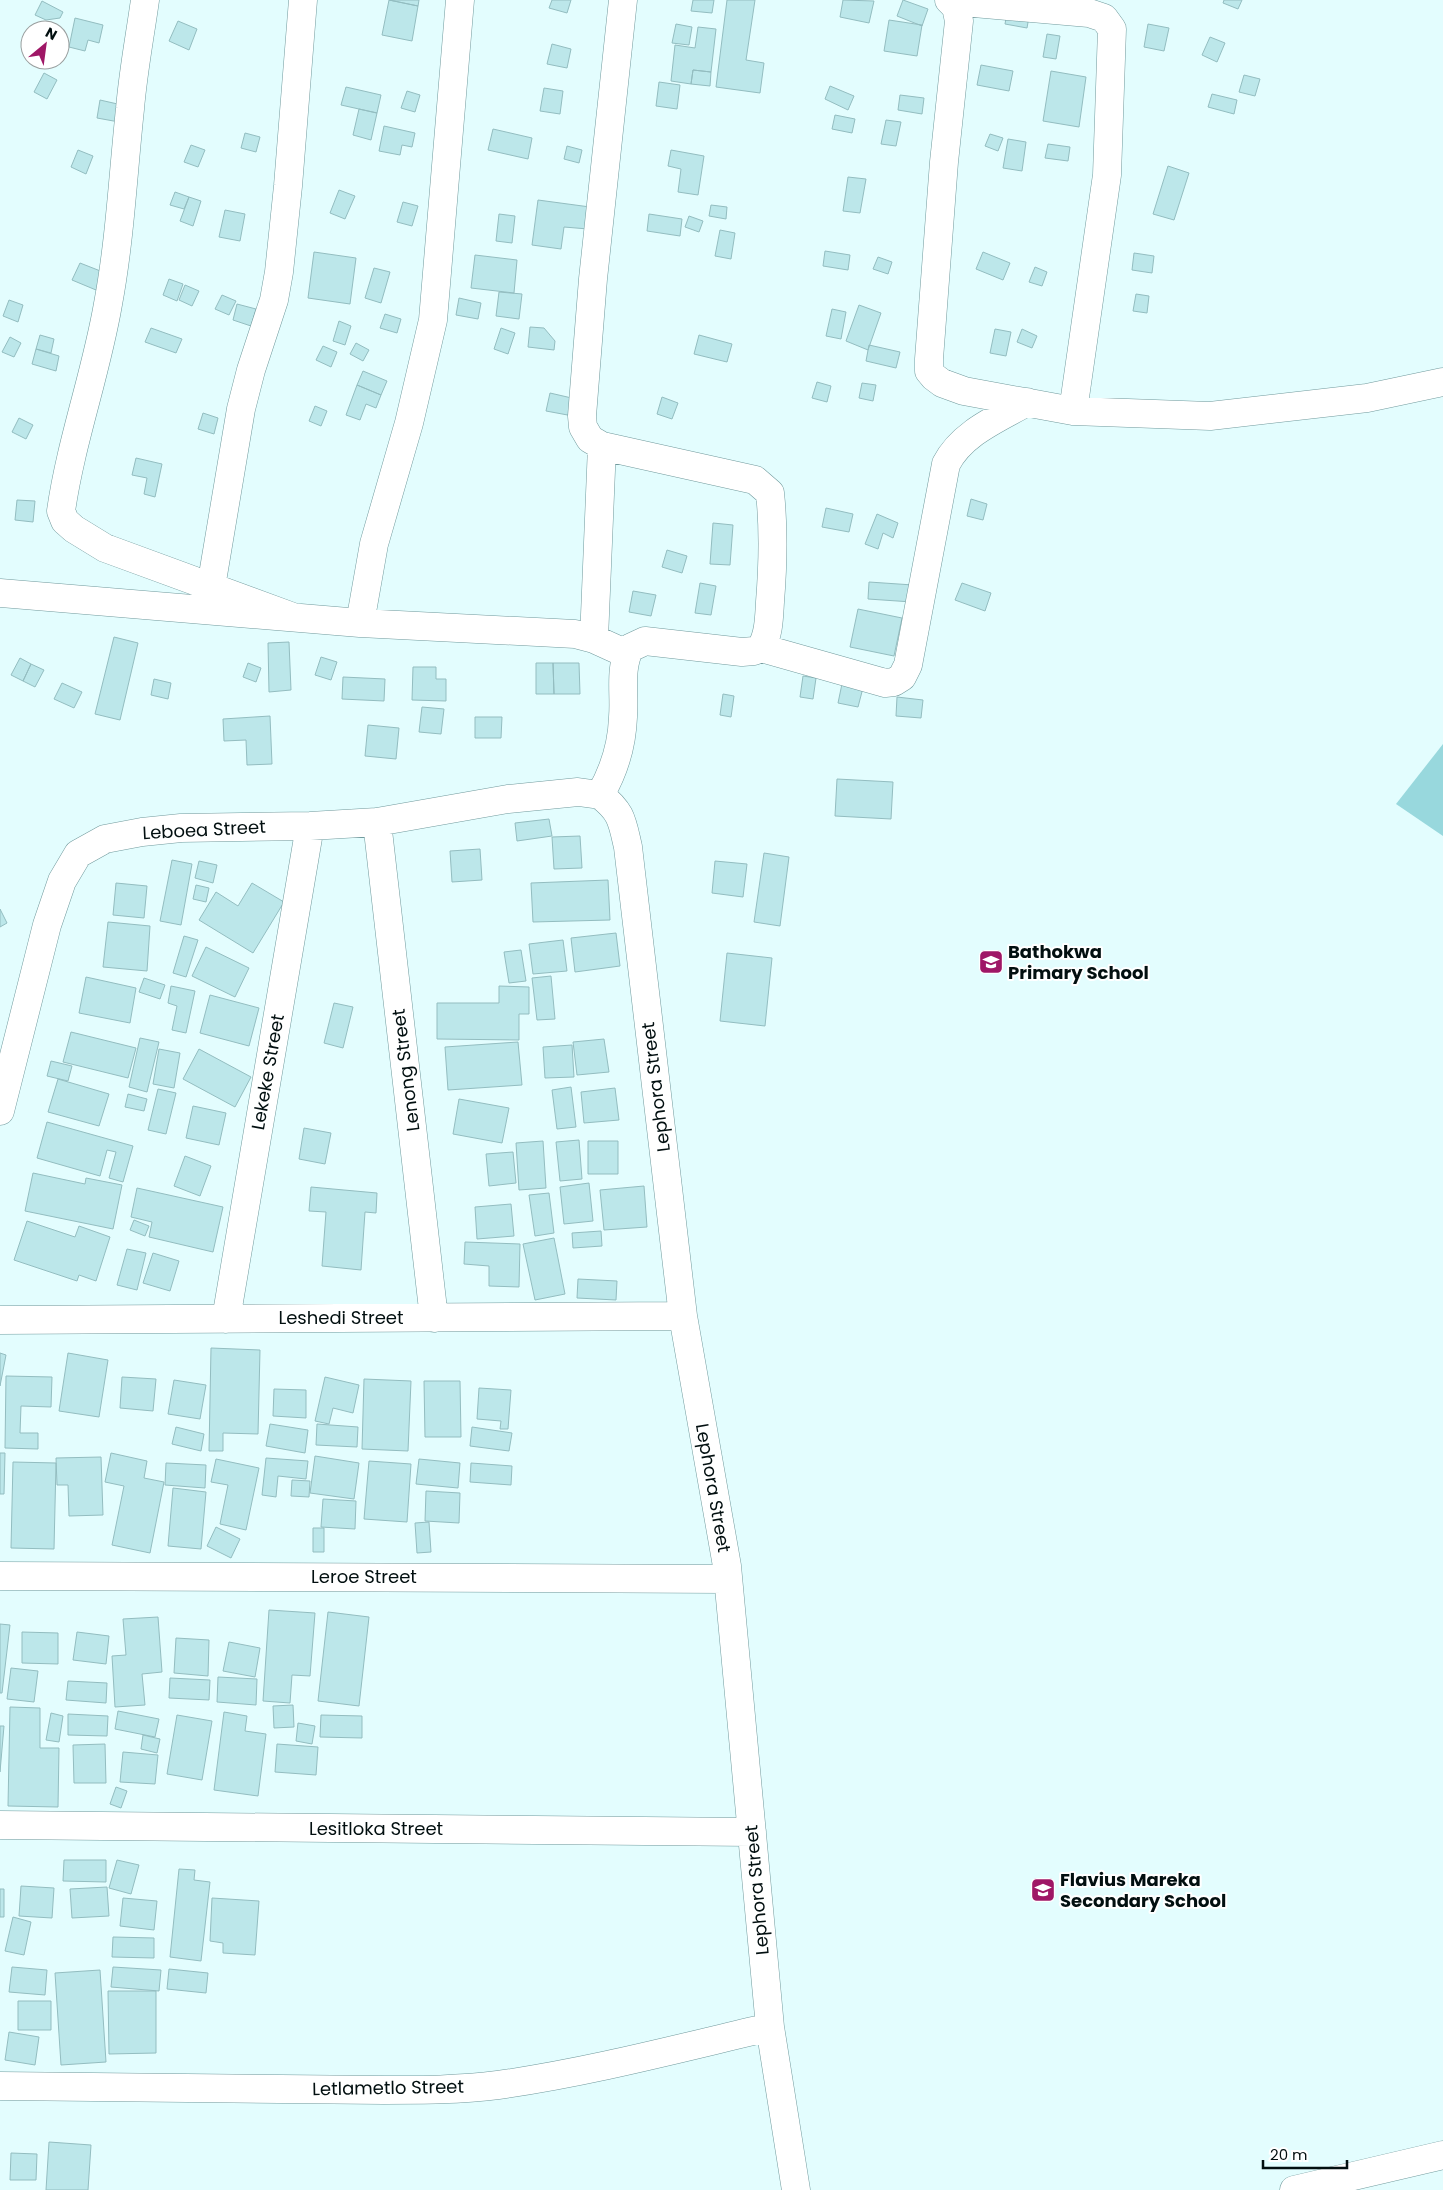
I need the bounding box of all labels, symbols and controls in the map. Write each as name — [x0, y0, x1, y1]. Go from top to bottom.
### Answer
north arrow — [20, 20, 70, 70]
text: N — [42, 22, 61, 45]
street label: Leboea Street — [142, 814, 266, 845]
place label: Bathokwa Primary School — [1008, 939, 1149, 985]
school or university icon: Bathokwa Primary School — [978, 949, 1004, 975]
street label: Lenong Street — [386, 1007, 425, 1133]
street label: Lekeke Street — [245, 1012, 290, 1132]
street label: Lephora Street — [635, 1021, 676, 1153]
street label: Leshedi Street — [278, 1305, 404, 1330]
street label: Lephora Street — [690, 1421, 737, 1554]
street label: Leroe Street — [311, 1564, 417, 1589]
street label: Lesitloka Street — [309, 1816, 443, 1841]
street label: Lephora Street — [738, 1824, 775, 1956]
place label: Flavius Mareka Secondary School — [1060, 1867, 1226, 1913]
school or university icon: Flavius Mareka Secondary School — [1030, 1877, 1056, 1903]
street label: Letlametlo Street — [312, 2074, 464, 2101]
scale bar — [1263, 2138, 1347, 2170]
text: 20 m — [1270, 2144, 1308, 2165]

